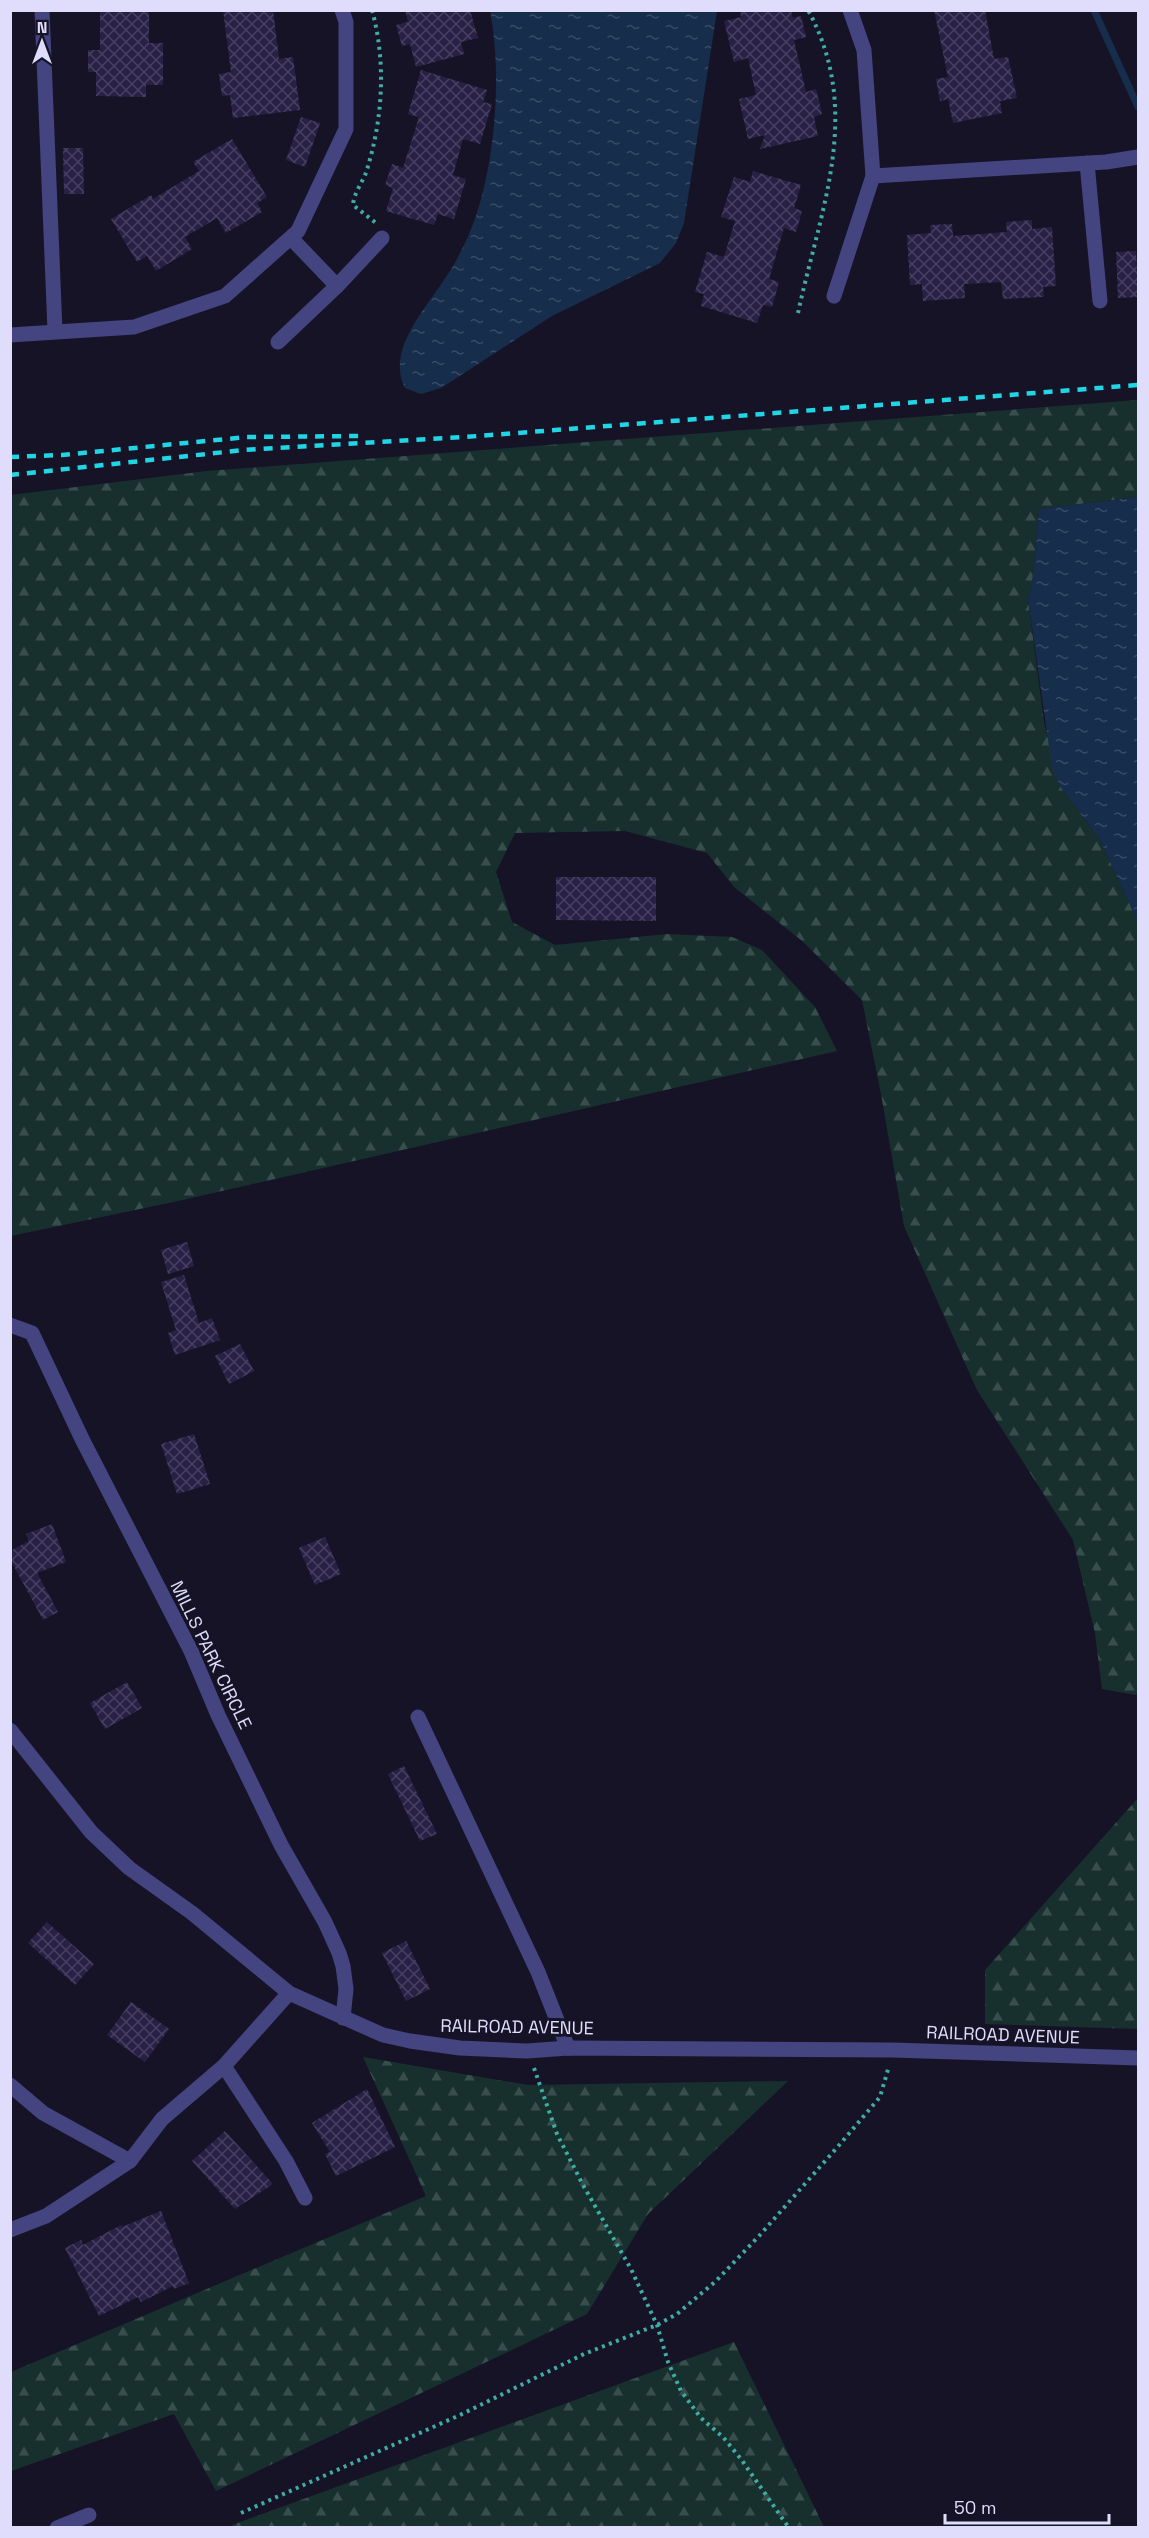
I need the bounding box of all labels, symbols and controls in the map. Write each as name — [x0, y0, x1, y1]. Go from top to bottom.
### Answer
north arrow — [12, 12, 72, 72]
text: N — [37, 17, 47, 38]
street label: MILLS PARK CIRCLE — [166, 1577, 257, 1733]
street label: RAILROAD AVENUE — [440, 2014, 594, 2039]
street label: RAILROAD AVENUE — [926, 2020, 1080, 2049]
scale bar — [945, 2487, 1108, 2525]
text: 50 m — [954, 2496, 996, 2519]

